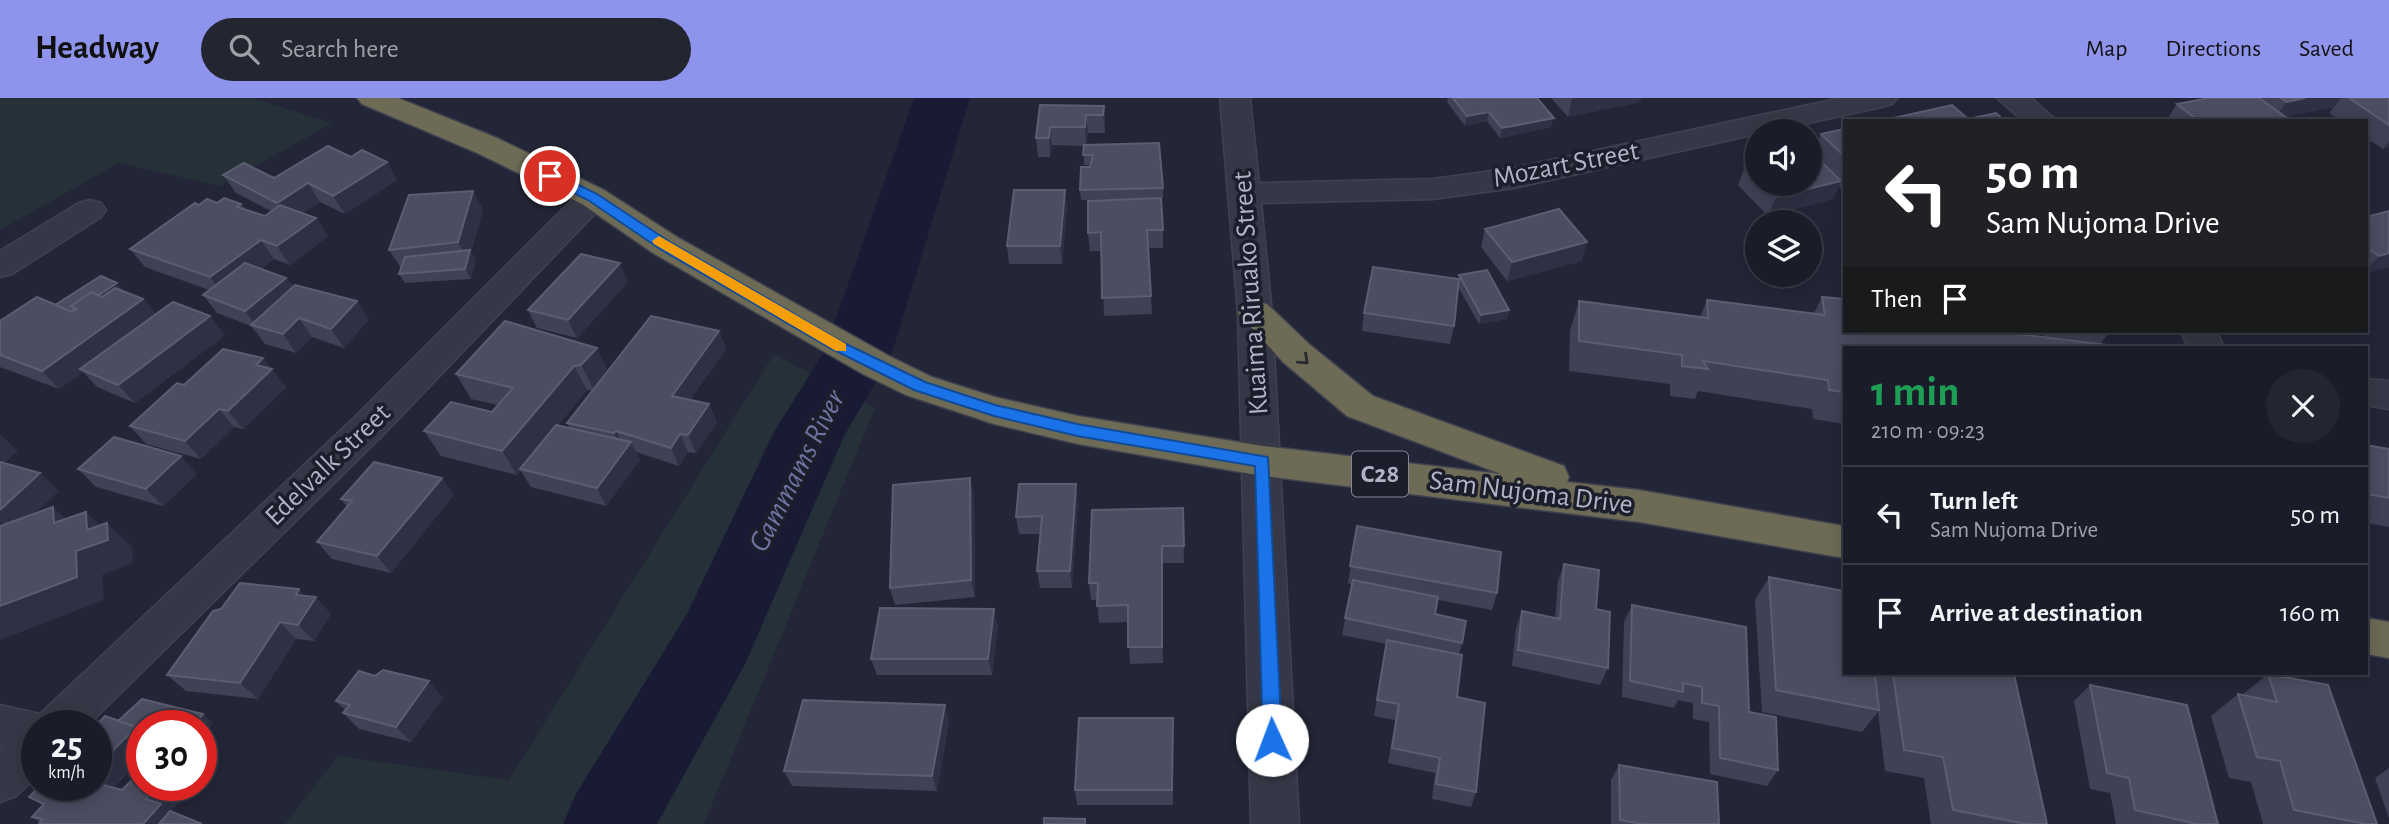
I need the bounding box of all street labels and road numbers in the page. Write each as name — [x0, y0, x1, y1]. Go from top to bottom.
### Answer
street label: Mozart Street — [1491, 137, 1641, 193]
street label: Kuaima Riruako Street — [1229, 170, 1273, 416]
street label: Edelvalk Street — [260, 399, 396, 531]
road number: C28 — [1352, 452, 1408, 496]
street label: Sam Nujoma Drive — [1428, 467, 1634, 519]

